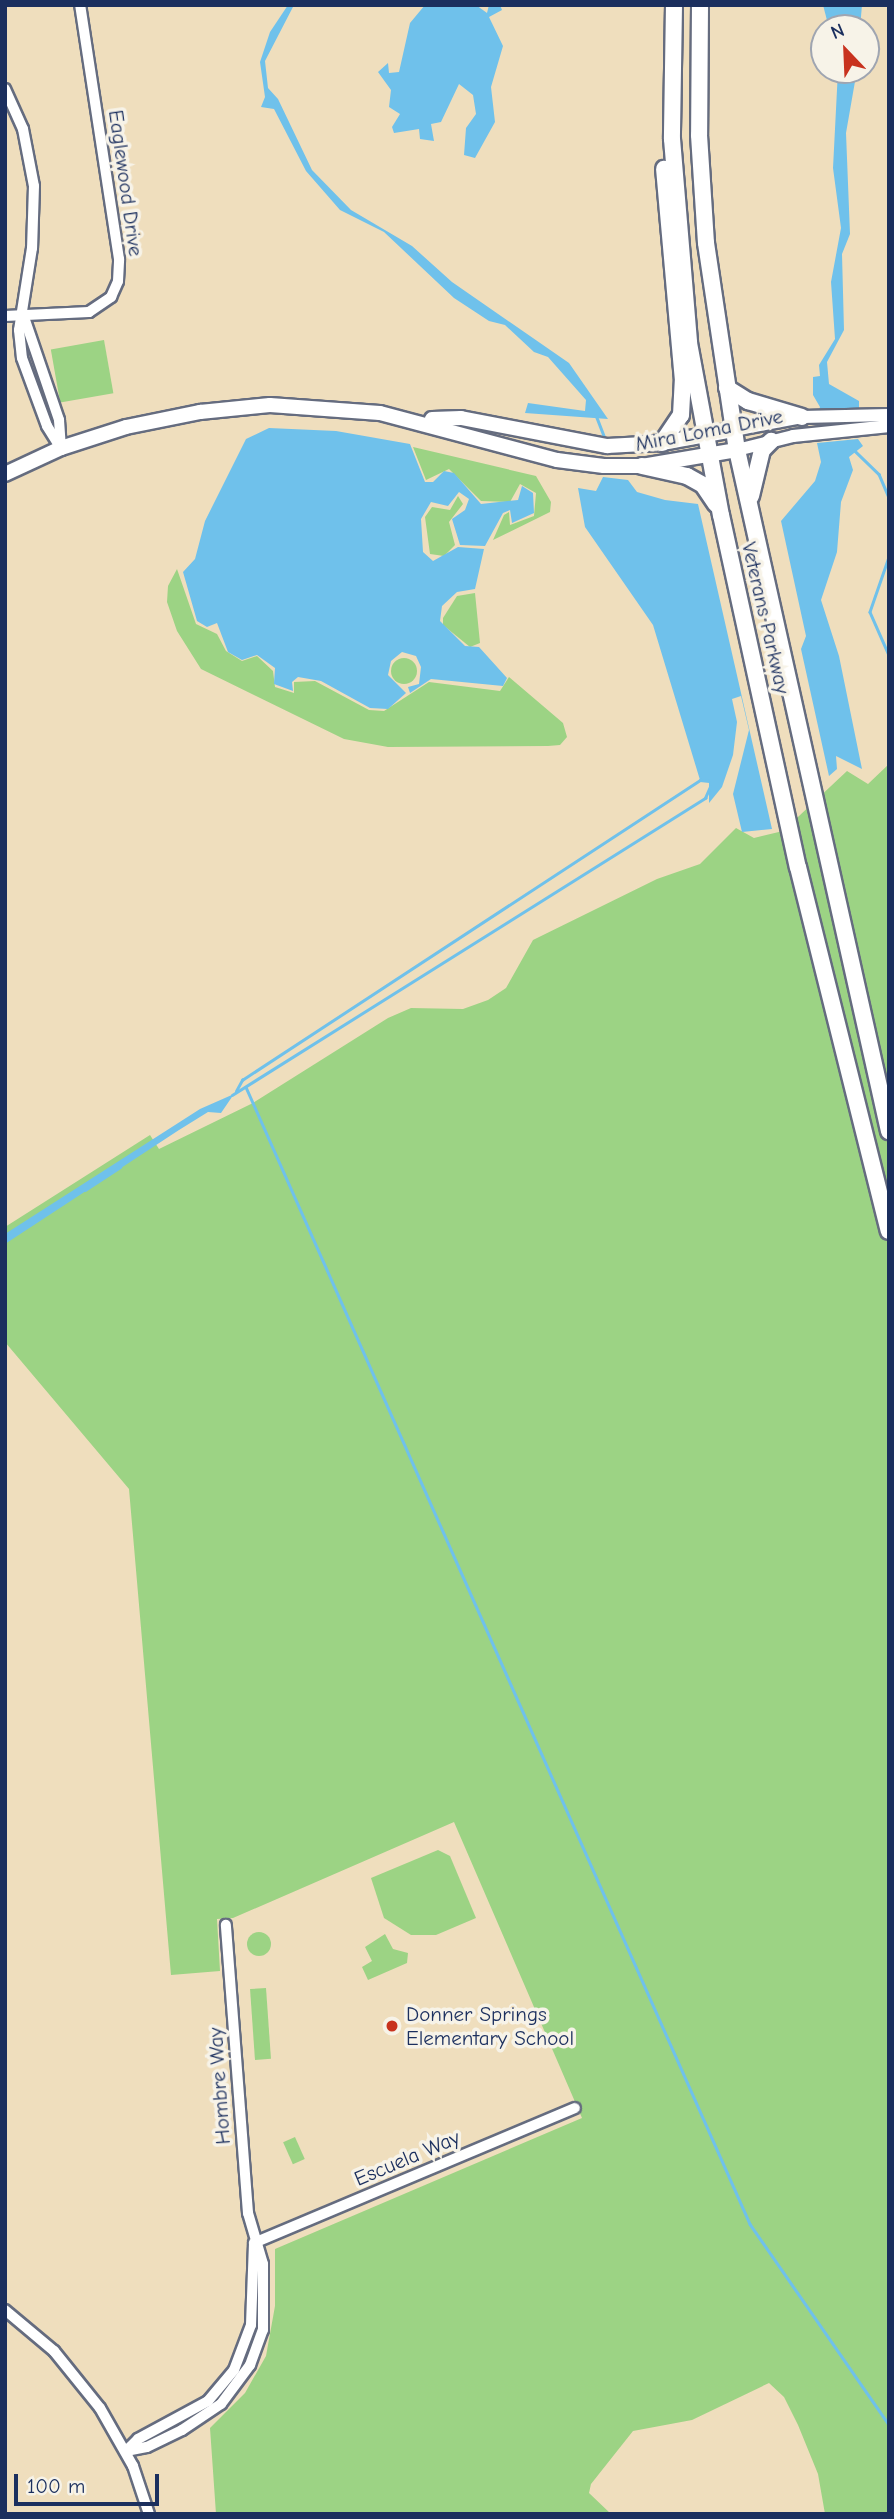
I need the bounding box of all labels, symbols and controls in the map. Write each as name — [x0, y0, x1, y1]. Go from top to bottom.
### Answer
north arrow — [810, 14, 880, 84]
text: N — [828, 19, 848, 44]
street label: Eaglewood Drive — [103, 108, 149, 258]
street label: Mira Loma Drive — [633, 403, 785, 457]
street label: Veterans Parkway — [736, 540, 796, 696]
place label: Donner Springs Elementary School — [406, 2001, 574, 2051]
marker: Donner Springs Elementary School — [384, 2018, 400, 2034]
street label: Hombre Way — [202, 2027, 236, 2145]
street label: Escuela Way — [350, 2124, 464, 2192]
scale bar — [18, 2460, 163, 2504]
text: 100 m — [27, 2474, 85, 2498]

